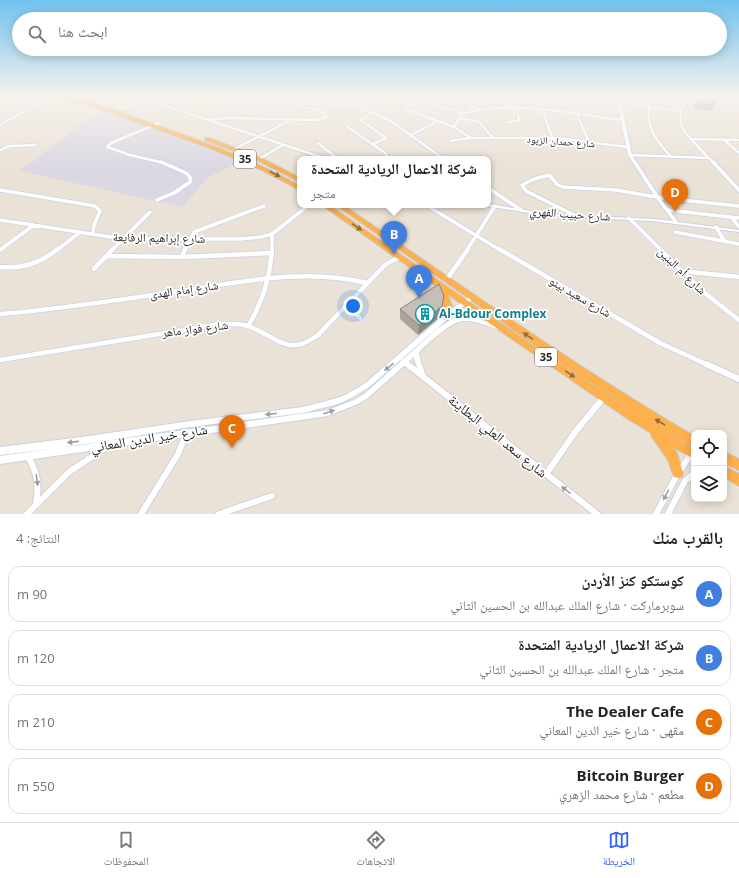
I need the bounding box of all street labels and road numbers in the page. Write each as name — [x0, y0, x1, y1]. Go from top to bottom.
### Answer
street label: شارع حمدان الزيود — [526, 132, 596, 150]
road number: 35 — [234, 150, 256, 168]
street label: شارع حبيب الفهري — [529, 202, 611, 227]
street label: شارع إبراهيم الرفايعة — [113, 228, 205, 247]
street label: شارع أم البنين — [654, 243, 710, 298]
street label: شارع سعيد بينو — [546, 272, 614, 321]
street label: شارع إمام الهدى — [148, 276, 220, 303]
street label: شارع فواز ماهر — [160, 316, 229, 341]
road number: 35 — [535, 348, 557, 366]
street label: شارع سعد العلي البطاينة — [443, 390, 552, 483]
street label: شارع خير الدين المعاني — [89, 419, 209, 459]

